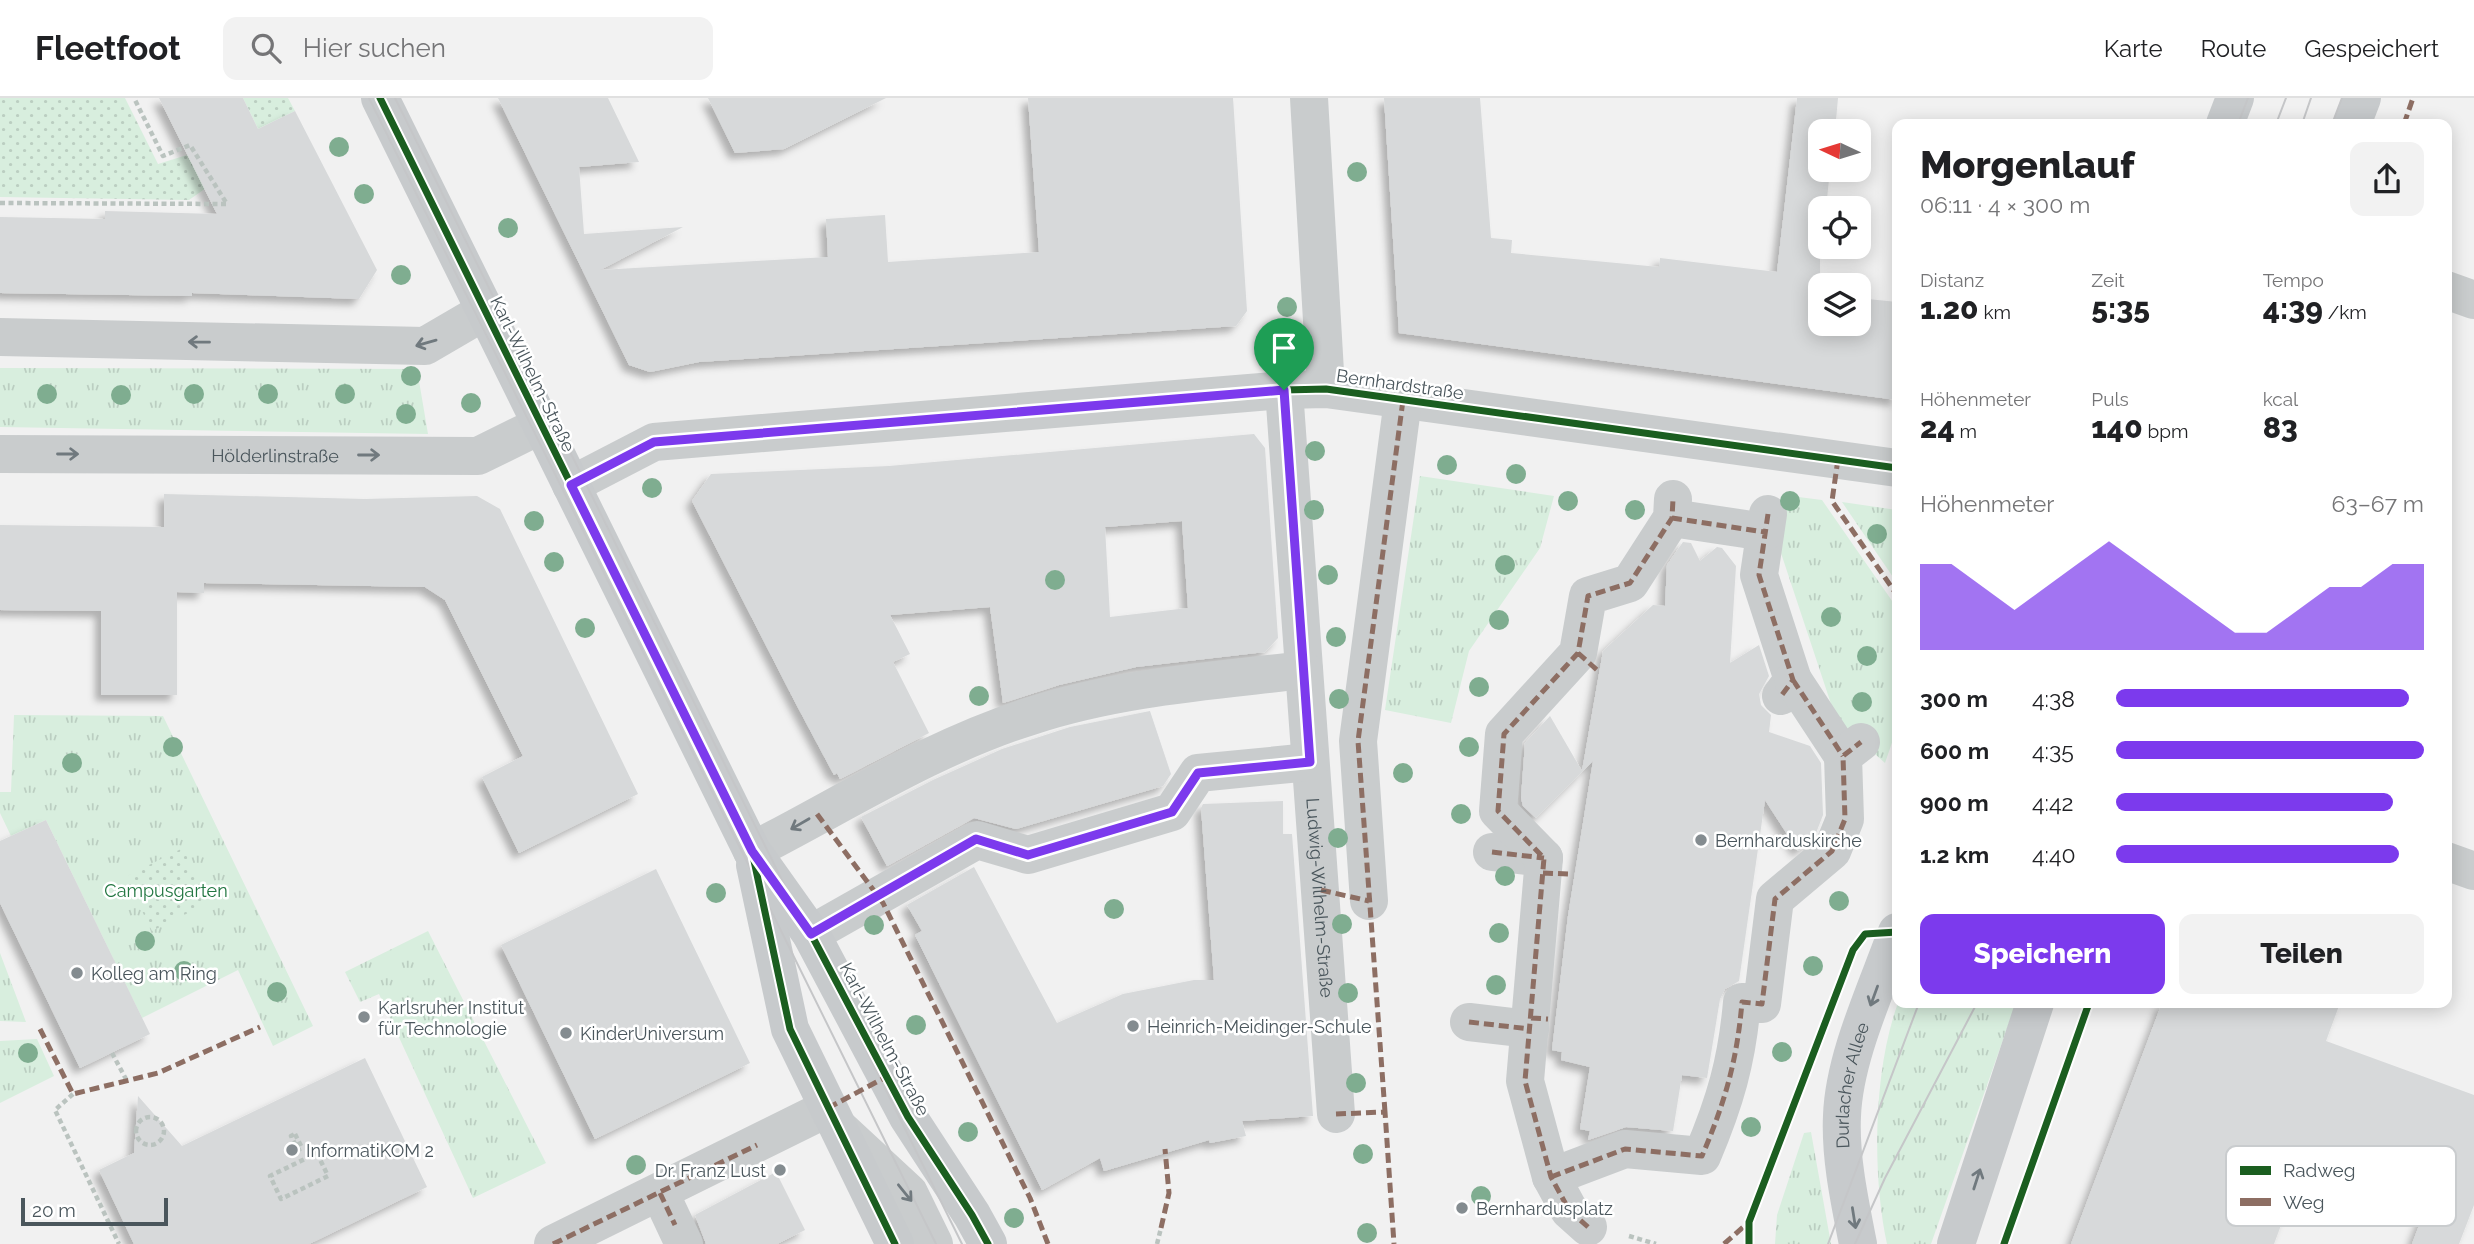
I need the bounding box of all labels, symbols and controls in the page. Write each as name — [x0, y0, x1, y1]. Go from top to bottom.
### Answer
search box — [223, 17, 713, 80]
text: Fleetfoot — [35, 29, 181, 68]
icon: search — [247, 29, 285, 67]
text: Hier suchen — [303, 33, 446, 63]
text: Karte — [2104, 34, 2163, 63]
text: Route — [2201, 34, 2266, 63]
text: Gespeichert — [2304, 34, 2439, 63]
north arrow — [1808, 119, 1871, 182]
map controls — [1808, 119, 1871, 336]
text: Morgenlauf — [1920, 142, 2135, 187]
button: share — [2350, 142, 2424, 216]
text: 06:11 · 4 × 300 m — [1920, 191, 2090, 218]
button: locate — [1808, 196, 1871, 259]
text: Distanz — [1920, 269, 1984, 291]
text: Zeit — [2091, 269, 2125, 291]
text: Tempo — [2263, 269, 2324, 291]
button: layers — [1808, 273, 1871, 336]
text: 1.20 — [1920, 291, 1979, 326]
text: 5:35 — [2091, 291, 2150, 326]
text: 4:39 — [2263, 291, 2323, 326]
street label: Karl-Wilhelm-Straße — [486, 293, 580, 456]
text: km — [1979, 301, 2011, 323]
text: /km — [2323, 301, 2367, 323]
pin — [1254, 318, 1314, 390]
icon: arrive — [1265, 329, 1303, 367]
one-way arrow — [188, 335, 211, 348]
one-way arrow — [415, 337, 437, 350]
street label: Bernhardstraße — [1335, 365, 1465, 403]
text: Höhenmeter — [1920, 388, 2031, 410]
text: Puls — [2091, 388, 2129, 410]
text: kcal — [2263, 388, 2298, 410]
text: 24 — [1920, 410, 1955, 445]
text: 140 — [2091, 410, 2143, 445]
text: 83 — [2263, 410, 2298, 445]
text: m — [1955, 420, 1977, 442]
text: bpm — [2143, 420, 2188, 442]
street label: Hölderlinstraße — [211, 444, 339, 466]
one-way arrow — [56, 447, 79, 461]
one-way arrow — [357, 448, 380, 462]
text: Höhenmeter — [1920, 490, 2054, 517]
text: 63–67 m — [2332, 490, 2424, 517]
text: 300 m — [1920, 685, 1988, 712]
text: 4:38 — [2032, 685, 2075, 712]
text: 600 m — [1920, 737, 1989, 764]
text: 4:35 — [2032, 737, 2074, 764]
text: 900 m — [1920, 789, 1989, 816]
text: 4:42 — [2032, 789, 2073, 816]
street label: Ludwig-Wilhelm-Straße — [1303, 797, 1338, 999]
one-way arrow — [790, 818, 811, 831]
place label: Bernharduskirche — [1715, 830, 1862, 851]
marker: Bernharduskirche — [1693, 832, 1709, 848]
text: 1.2 km — [1920, 841, 1989, 868]
text: 4:40 — [2032, 841, 2076, 868]
park label: Campusgarten — [104, 880, 228, 901]
button: Speichern — [1920, 914, 2165, 994]
button: Teilen — [2179, 914, 2424, 994]
street label: Karl-Wilhelm-Straße — [836, 959, 934, 1120]
place label: Kolleg am Ring — [91, 963, 217, 984]
marker: Kolleg am Ring — [69, 965, 85, 981]
one-way arrow — [1867, 984, 1879, 1006]
place label: Karlsruher Institut für Technologie — [378, 997, 524, 1039]
marker: Karlsruher Institut für Technologie — [356, 1009, 372, 1025]
place label: Heinrich-Meidinger-Schule — [1147, 1016, 1372, 1037]
marker: Heinrich-Meidinger-Schule — [1125, 1018, 1141, 1034]
street label: Durlacher Allee — [1831, 1019, 1873, 1149]
place label: KinderUniversum — [580, 1023, 724, 1044]
marker: KinderUniversum — [558, 1025, 574, 1041]
place label: InformatiKOM 2 — [306, 1140, 434, 1161]
marker: InformatiKOM 2 — [284, 1142, 300, 1158]
legend — [2226, 1146, 2456, 1226]
text: Radweg — [2283, 1159, 2355, 1181]
place label: Dr. Franz Lust — [655, 1160, 766, 1181]
marker: Dr. Franz Lust — [772, 1162, 788, 1178]
one-way arrow — [1972, 1168, 1985, 1190]
one-way arrow — [898, 1183, 913, 1201]
text: Weg — [2283, 1191, 2325, 1213]
scale bar — [21, 1195, 168, 1227]
place label: Bernhardusplatz — [1476, 1198, 1613, 1219]
text: 20 m — [32, 1199, 76, 1221]
marker: Bernhardusplatz — [1454, 1200, 1470, 1216]
one-way arrow — [1848, 1206, 1861, 1229]

